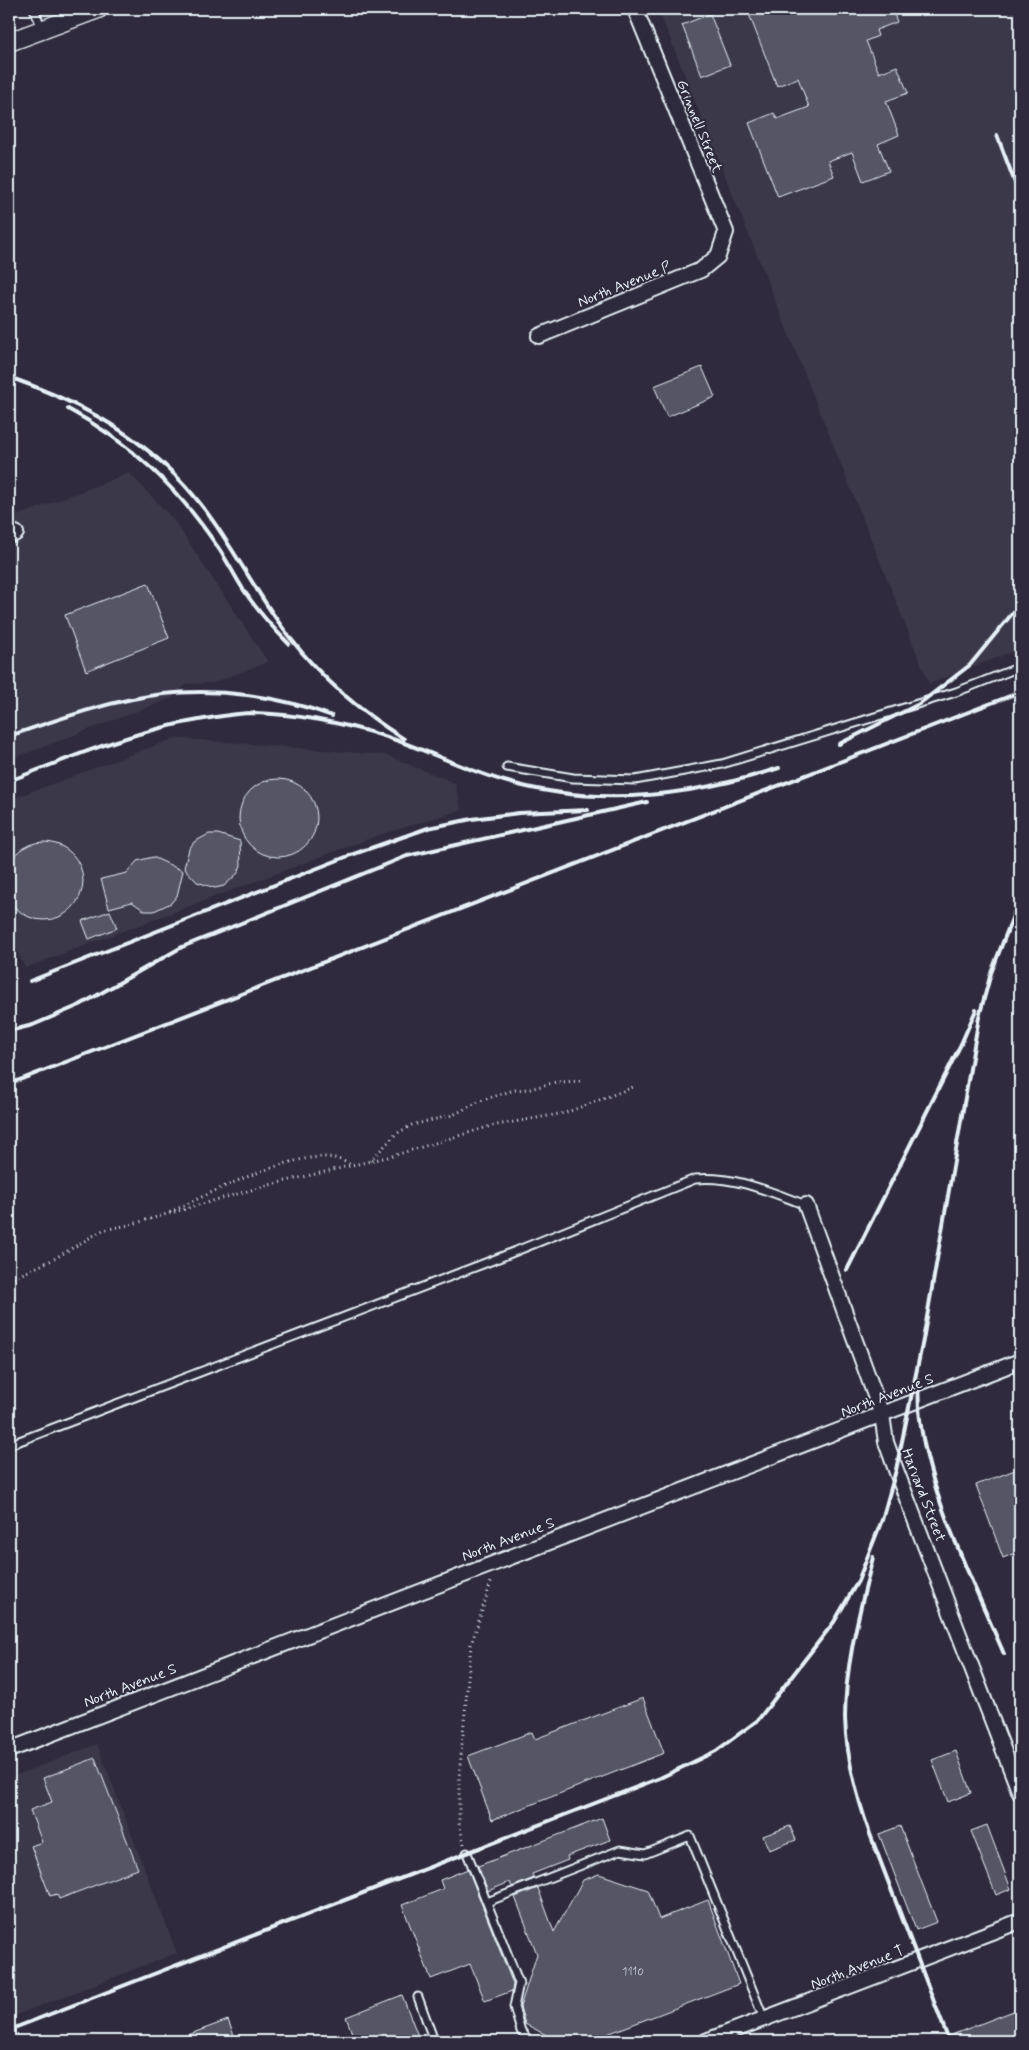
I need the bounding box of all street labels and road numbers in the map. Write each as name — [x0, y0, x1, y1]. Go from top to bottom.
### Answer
street label: Grinnell Street — [671, 77, 727, 176]
street label: North Avenue P — [575, 257, 674, 313]
street label: North Avenue S — [838, 1369, 937, 1423]
street label: Harvard Street — [896, 1446, 950, 1545]
street label: North Avenue S — [459, 1513, 558, 1567]
street label: North Avenue S — [81, 1659, 180, 1713]
street label: North Avenue T — [808, 1941, 907, 1995]

